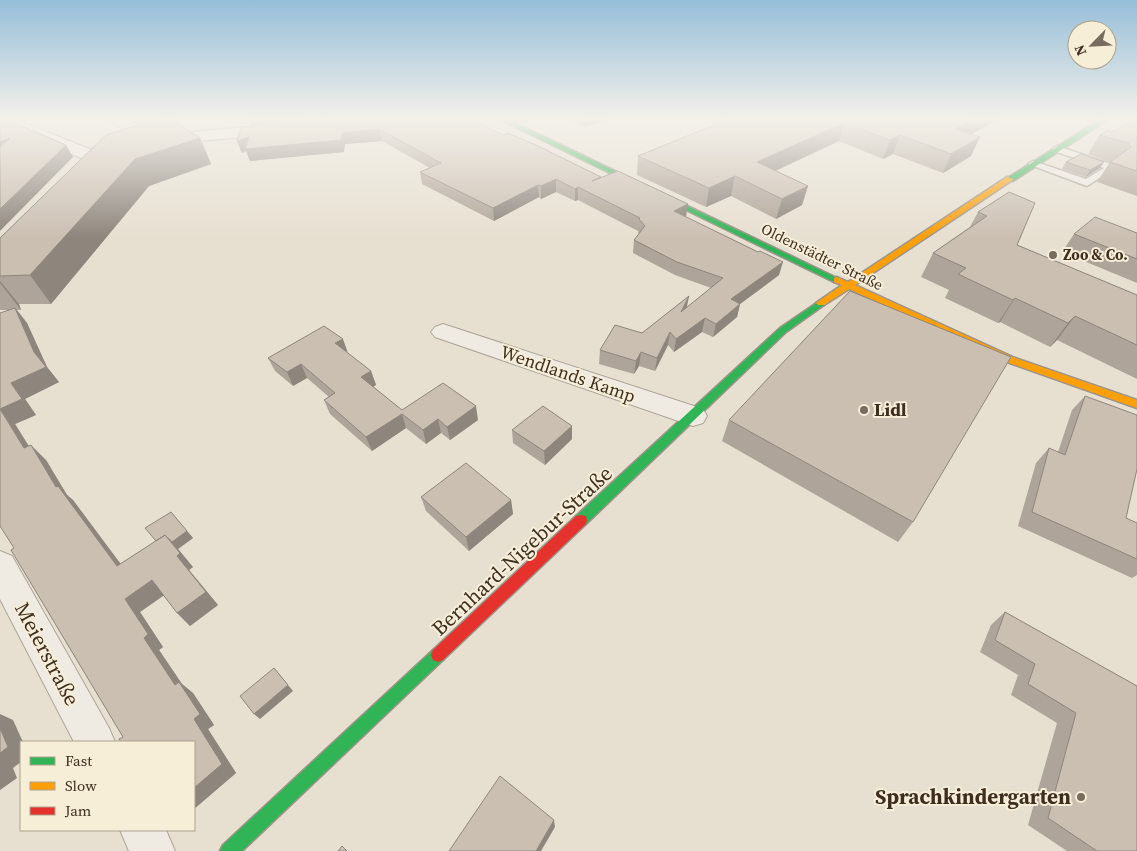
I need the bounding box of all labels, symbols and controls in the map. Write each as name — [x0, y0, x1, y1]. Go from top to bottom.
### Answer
north arrow — [1067, 20, 1117, 70]
text: N — [1069, 42, 1091, 59]
street label: Oldenstädter Straße — [758, 218, 887, 295]
place label: Zoo & Co. — [1063, 244, 1128, 265]
marker: Zoo & Co. — [1047, 249, 1059, 261]
street label: Wendlands Kamp — [497, 339, 639, 408]
place label: Lidl — [874, 397, 907, 422]
marker: Lidl — [858, 404, 870, 416]
street label: Bernhard-Nigebur-Straße — [425, 459, 618, 642]
street label: Meierstraße — [8, 597, 87, 711]
legend — [20, 741, 195, 831]
text: Fast — [65, 750, 92, 771]
text: Slow — [65, 775, 97, 796]
place label: Sprachkindergarten — [875, 782, 1071, 811]
marker: Sprachkindergarten — [1075, 791, 1087, 803]
text: Jam — [64, 800, 92, 821]

